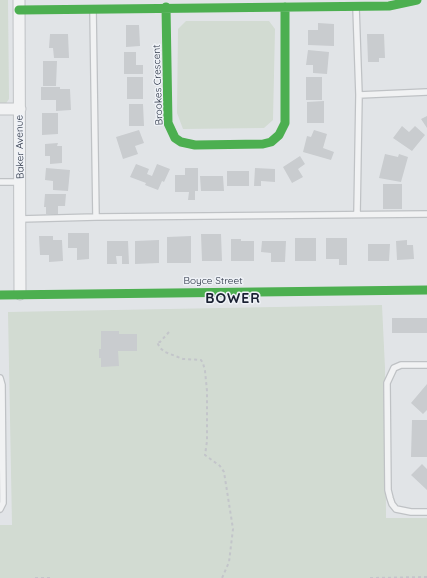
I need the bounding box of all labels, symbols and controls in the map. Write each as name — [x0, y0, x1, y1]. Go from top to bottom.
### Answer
street label: Brookes Crescent — [151, 44, 165, 126]
street label: Baker Avenue — [13, 115, 27, 179]
street label: Boyce Street — [183, 275, 243, 287]
district label: BOWER — [205, 291, 261, 307]

